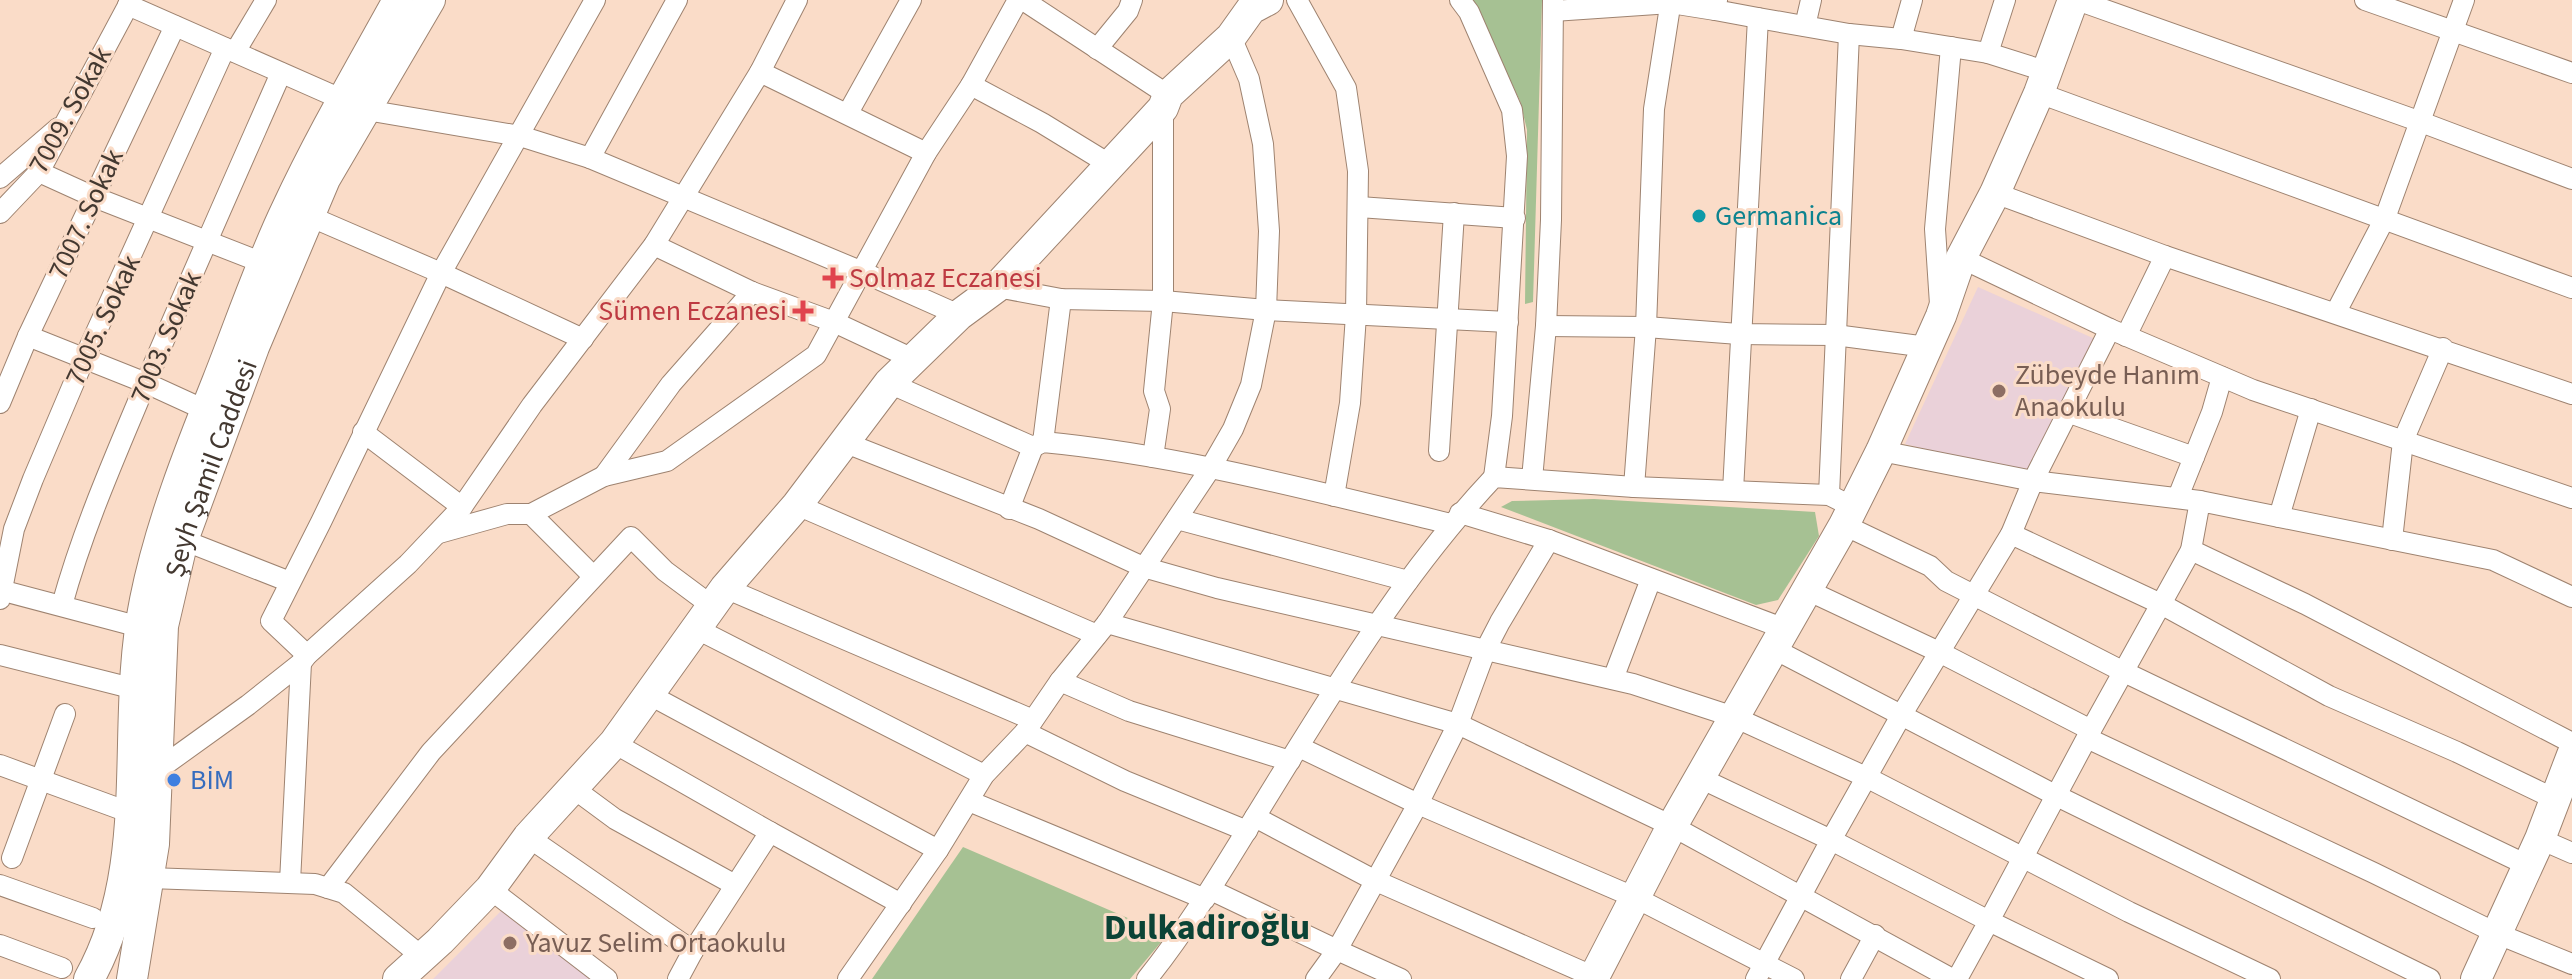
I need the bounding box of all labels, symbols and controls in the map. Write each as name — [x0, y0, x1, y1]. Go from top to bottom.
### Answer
street label: 7009. Sokak — [19, 39, 121, 181]
street label: 7007. Sokak — [38, 142, 134, 286]
place label: Germanica — [1715, 196, 1842, 236]
marker: Germanica — [1690, 207, 1708, 225]
street label: 7005. Sokak — [55, 248, 151, 392]
place label: Solmaz Eczanesi — [849, 258, 1042, 298]
street label: 7003. Sokak — [120, 265, 212, 409]
marker: Solmaz Eczanesi — [824, 269, 842, 287]
place label: Sümen Eczanesi — [598, 291, 787, 331]
marker: Sümen Eczanesi — [794, 302, 812, 320]
street label: Şeyh Şamil Caddesi — [155, 354, 268, 581]
place label: Zübeyde Hanım Anaokulu — [2015, 355, 2200, 427]
marker: Zübeyde Hanım Anaokulu — [1990, 382, 2008, 400]
place label: BİM — [190, 760, 234, 800]
marker: BİM — [165, 771, 183, 789]
district label: Dulkadiroğlu — [1104, 902, 1310, 953]
place label: Yavuz Selim Ortaokulu — [525, 923, 787, 963]
marker: Yavuz Selim Ortaokulu — [501, 934, 519, 952]

